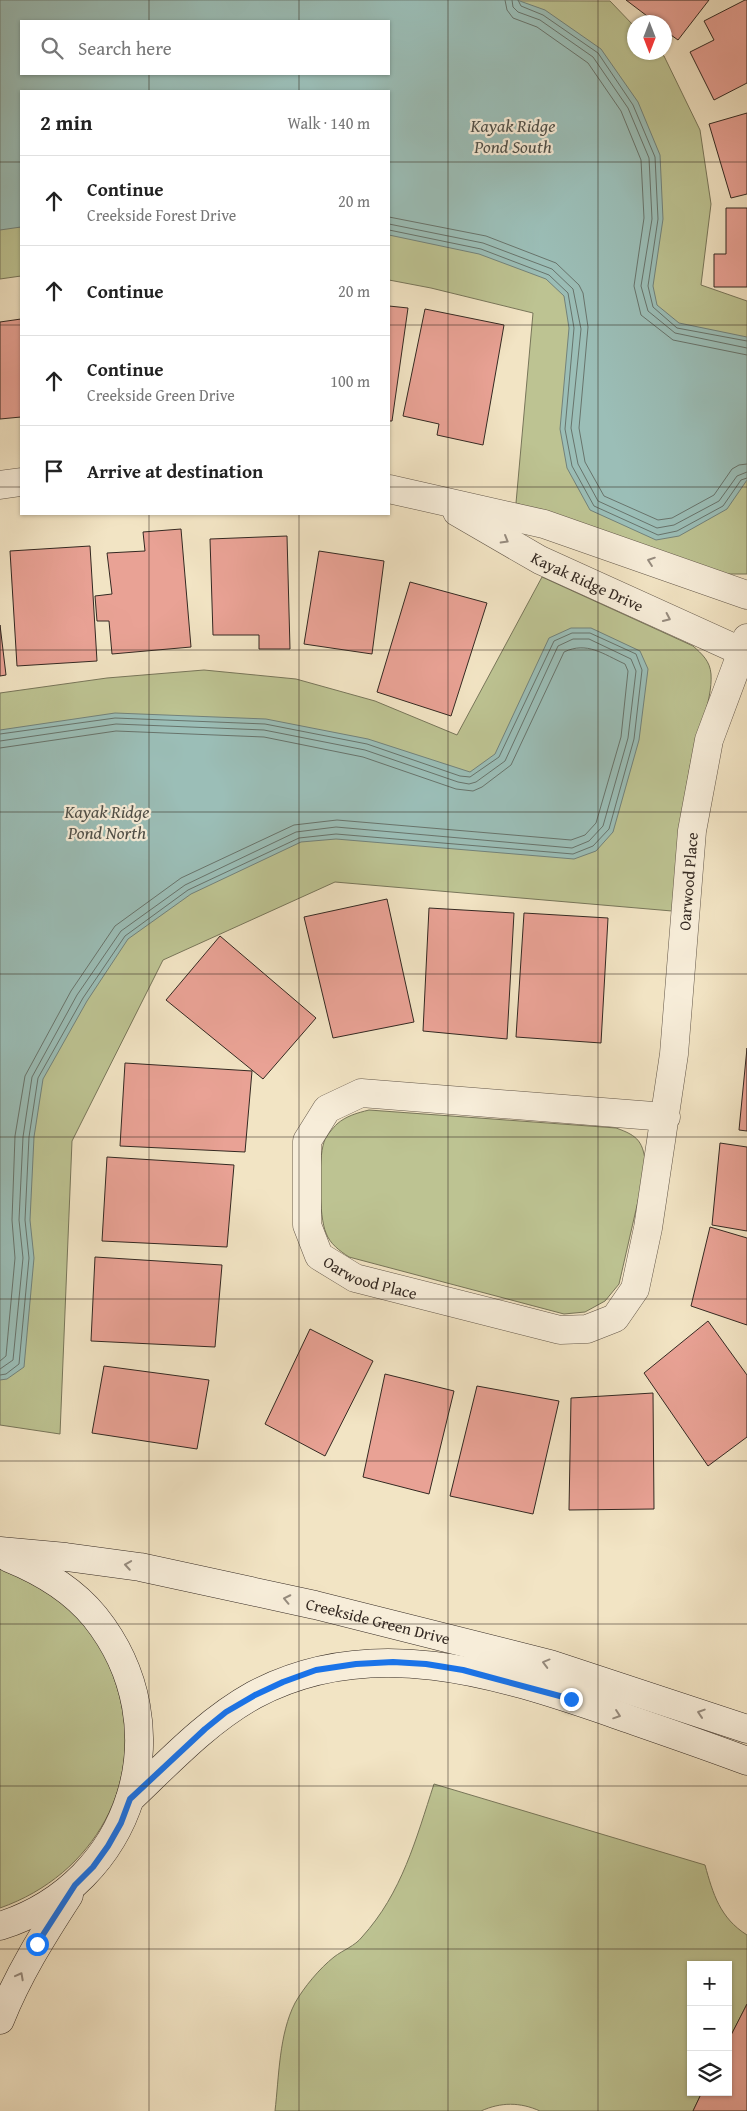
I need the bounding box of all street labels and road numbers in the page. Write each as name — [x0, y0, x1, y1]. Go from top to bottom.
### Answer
street label: Kayak Ridge Drive — [527, 545, 648, 618]
street label: Oarwood Place — [672, 831, 704, 932]
street label: Oarwood Place — [319, 1249, 420, 1305]
street label: Creekside Green Drive — [304, 1591, 453, 1650]

